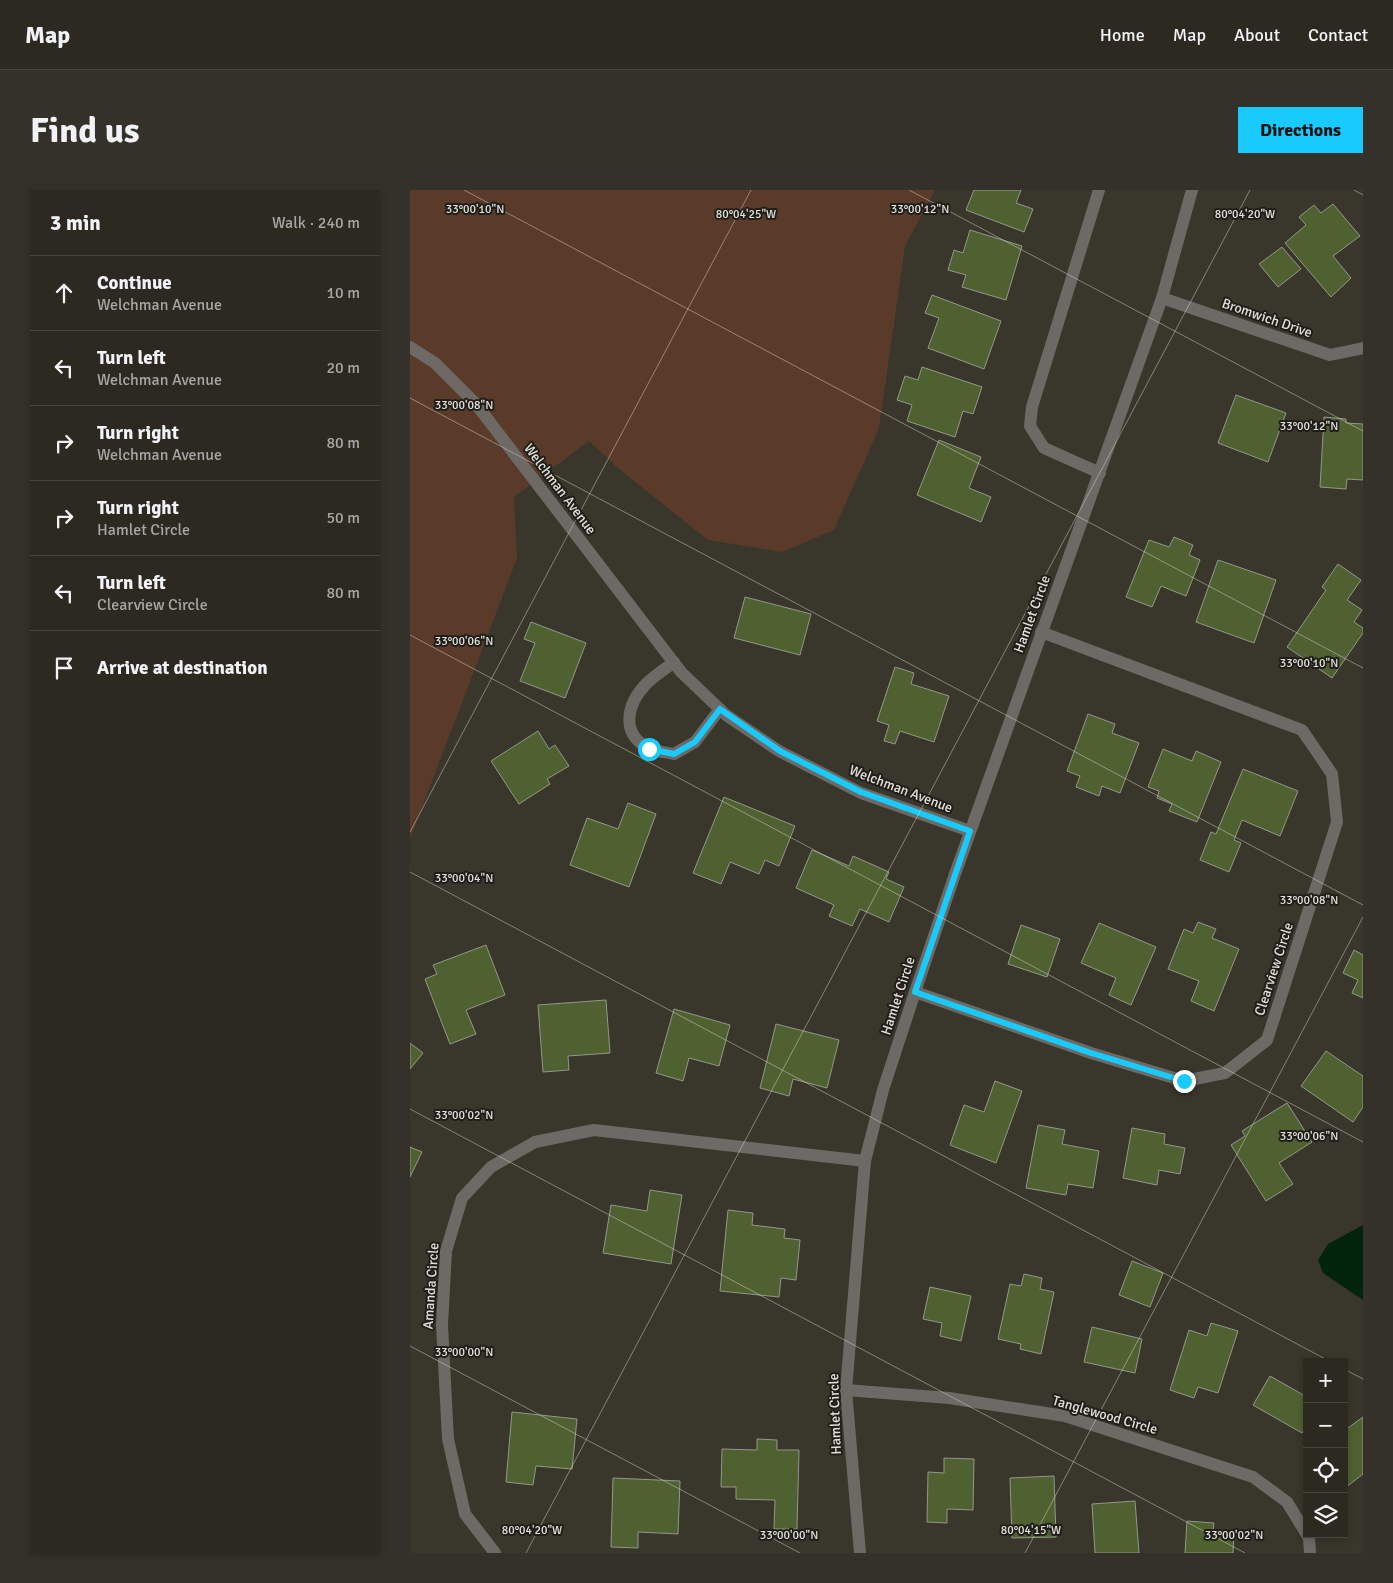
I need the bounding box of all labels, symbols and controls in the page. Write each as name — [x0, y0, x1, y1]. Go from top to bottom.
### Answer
text: Map — [25, 20, 70, 50]
text: Home — [1100, 24, 1145, 46]
text: Map — [1173, 24, 1206, 46]
text: About — [1234, 24, 1280, 46]
text: Contact — [1308, 24, 1368, 46]
button: Directions — [1238, 107, 1363, 153]
text: Find us — [30, 109, 140, 152]
text: 33°00'10"N — [446, 202, 504, 217]
text: 33°00'12"N — [891, 202, 949, 217]
text: 80°04'25"W — [716, 207, 776, 222]
text: 80°04'20"W — [1215, 207, 1275, 222]
text: 3 min — [50, 210, 101, 236]
text: Walk · 240 m — [272, 213, 360, 233]
text: Continue — [97, 271, 172, 295]
icon: ahead — [50, 279, 78, 307]
text: 10 m — [326, 283, 360, 303]
text: Welchman Avenue — [97, 295, 222, 315]
street label: Bromwich Drive — [1220, 295, 1314, 341]
text: Turn left — [97, 346, 166, 370]
icon: left — [50, 354, 78, 382]
text: 20 m — [326, 358, 360, 378]
text: Welchman Avenue — [97, 370, 222, 390]
text: 33°00'08"N — [435, 398, 493, 413]
text: 33°00'12"N — [1280, 419, 1338, 434]
text: Turn right — [97, 421, 179, 445]
icon: right — [50, 429, 78, 457]
text: 80 m — [326, 433, 360, 453]
street label: Welchman Avenue — [520, 440, 600, 538]
text: Welchman Avenue — [97, 445, 222, 465]
text: Turn right — [97, 496, 179, 520]
icon: right — [50, 504, 78, 532]
text: 50 m — [326, 508, 360, 528]
text: Hamlet Circle — [97, 520, 190, 540]
text: Turn left — [97, 571, 166, 595]
street label: Hamlet Circle — [1010, 573, 1054, 655]
icon: left — [50, 579, 78, 607]
text: 80 m — [326, 583, 360, 603]
text: Clearview Circle — [97, 595, 208, 615]
text: 33°00'06"N — [435, 634, 493, 649]
icon: arrive — [50, 654, 78, 682]
text: Arrive at destination — [97, 656, 268, 680]
text: 33°00'10"N — [1280, 656, 1338, 671]
route start — [638, 738, 661, 761]
street label: Welchman Avenue — [847, 761, 955, 817]
text: 33°00'04"N — [435, 871, 493, 886]
text: 33°00'08"N — [1280, 893, 1338, 908]
street label: Clearview Circle — [1251, 920, 1297, 1018]
street label: Hamlet Circle — [877, 955, 919, 1037]
route end — [1173, 1070, 1196, 1093]
text: 33°00'02"N — [435, 1108, 493, 1123]
text: 33°00'06"N — [1280, 1129, 1338, 1144]
street label: Amanda Circle — [419, 1242, 443, 1330]
text: 33°00'00"N — [435, 1345, 493, 1360]
map controls — [1303, 1358, 1348, 1538]
button: + — [1303, 1358, 1348, 1403]
street label: Hamlet Circle — [825, 1373, 845, 1455]
street label: Tanglewood Circle — [1051, 1392, 1159, 1438]
button: − — [1303, 1403, 1348, 1448]
button: locate — [1303, 1448, 1348, 1493]
button: layers — [1303, 1493, 1348, 1538]
text: 80°04'20"W — [502, 1523, 562, 1538]
text: 80°04'15"W — [1001, 1523, 1061, 1538]
text: 33°00'00"N — [760, 1528, 818, 1543]
text: 33°00'02"N — [1205, 1528, 1263, 1543]

